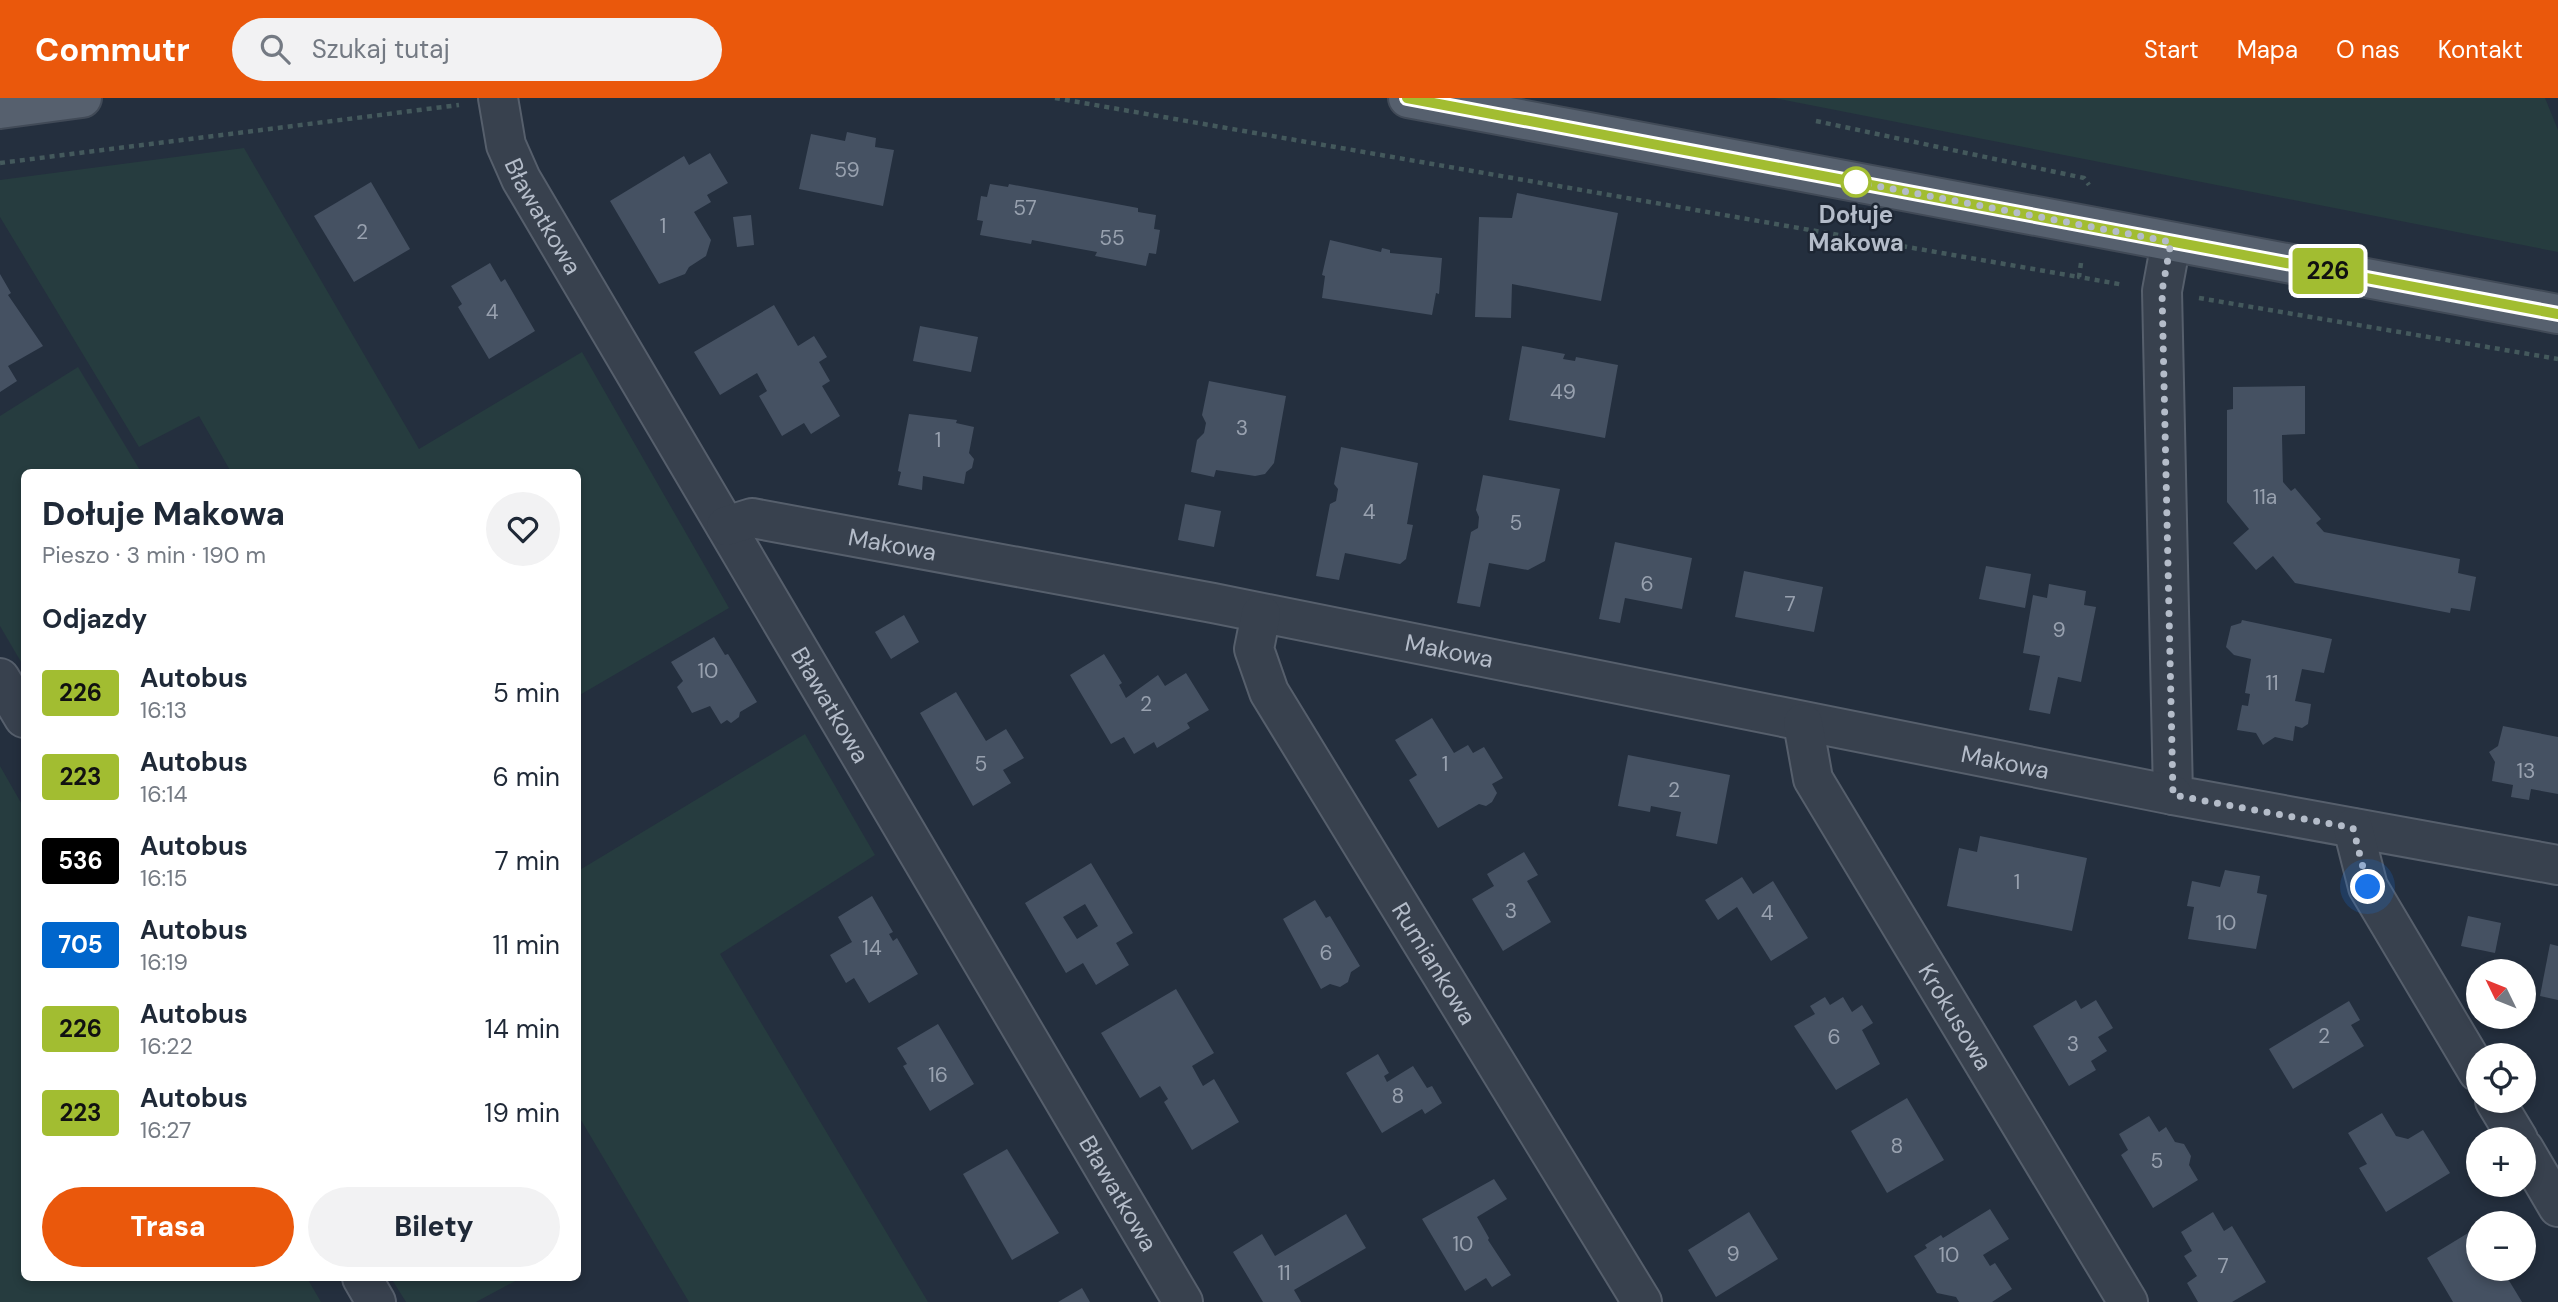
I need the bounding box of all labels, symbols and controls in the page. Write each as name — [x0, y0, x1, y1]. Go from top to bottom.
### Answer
search box — [232, 18, 722, 81]
text: Commutr — [35, 28, 190, 71]
icon: search — [256, 30, 294, 68]
text: Szukaj tutaj — [312, 32, 450, 66]
text: Start — [2144, 34, 2199, 65]
text: Mapa — [2237, 34, 2298, 65]
text: O nas — [2336, 34, 2400, 65]
text: Kontakt — [2438, 34, 2523, 65]
street label: Bławatkowa — [498, 153, 589, 280]
house number: 59 — [834, 156, 860, 184]
marker: Dołuje Makowa — [1841, 167, 1871, 197]
house number: 57 — [1013, 194, 1037, 222]
place label: Dołuje Makowa — [1808, 199, 1904, 258]
house number: 1 — [660, 212, 666, 240]
house number: 2 — [356, 218, 368, 246]
house number: 55 — [1099, 224, 1125, 252]
line badge: 226 — [2288, 248, 2368, 294]
text: 226 — [2307, 255, 2349, 286]
house number: 4 — [486, 298, 499, 326]
house number: 49 — [1550, 378, 1576, 406]
house number: 3 — [1236, 414, 1248, 442]
house number: 1 — [935, 426, 941, 454]
house number: 11a — [2253, 483, 2277, 511]
text: Dołuje Makowa — [42, 492, 285, 535]
button: heart — [486, 492, 560, 566]
house number: 4 — [1363, 498, 1376, 526]
house number: 5 — [1510, 509, 1522, 537]
street label: Makowa — [846, 521, 939, 567]
text: Pieszo · 3 min · 190 m — [42, 540, 266, 570]
house number: 6 — [1640, 570, 1654, 598]
house number: 7 — [1784, 590, 1796, 618]
text: Odjazdy — [42, 602, 147, 636]
house number: 9 — [2052, 616, 2066, 644]
street label: Makowa — [1403, 626, 1496, 674]
street label: Bławatkowa — [785, 641, 877, 768]
house number: 10 — [698, 657, 718, 685]
text: Autobus — [140, 661, 248, 695]
house number: 11 — [2265, 669, 2279, 697]
text: 5 min — [493, 676, 560, 710]
text: 226 — [59, 677, 102, 708]
house number: 2 — [1140, 690, 1152, 718]
text: 16:13 — [140, 695, 187, 725]
street label: Makowa — [1959, 738, 2052, 785]
text: Autobus — [140, 745, 248, 779]
house number: 5 — [975, 750, 987, 778]
house number: 1 — [1442, 750, 1448, 778]
house number: 13 — [2517, 757, 2535, 785]
text: 6 min — [492, 760, 560, 794]
text: 223 — [59, 761, 102, 792]
house number: 2 — [1668, 776, 1680, 804]
text: 16:14 — [140, 779, 187, 809]
text: Autobus — [140, 829, 248, 863]
text: 7 min — [495, 844, 560, 878]
text: 536 — [58, 845, 103, 876]
text: 16:15 — [140, 863, 187, 893]
house number: 1 — [2014, 868, 2020, 896]
your location — [2350, 869, 2385, 904]
street label: Rumiankowa — [1386, 896, 1484, 1030]
house number: 3 — [1505, 897, 1517, 925]
house number: 4 — [1761, 899, 1774, 927]
house number: 10 — [2216, 909, 2236, 937]
text: Autobus — [140, 913, 248, 947]
text: 11 min — [493, 928, 560, 962]
text: 705 — [58, 929, 103, 960]
house number: 14 — [862, 934, 882, 962]
house number: 6 — [1319, 939, 1333, 967]
text: 16:19 — [140, 947, 188, 977]
street label: Krokusowa — [1912, 957, 2000, 1076]
north arrow — [2466, 959, 2536, 1029]
map controls — [2466, 959, 2536, 1281]
text: Autobus — [140, 997, 248, 1031]
text: 14 min — [485, 1012, 560, 1046]
text: 226 — [59, 1013, 102, 1044]
house number: 2 — [2318, 1022, 2330, 1050]
house number: 6 — [1827, 1023, 1841, 1051]
house number: 3 — [2067, 1030, 2079, 1058]
text: 16:22 — [140, 1031, 193, 1061]
button: locate — [2466, 1043, 2536, 1113]
house number: 16 — [928, 1061, 948, 1089]
text: Autobus — [140, 1081, 248, 1115]
house number: 8 — [1392, 1082, 1404, 1110]
text: 19 min — [484, 1096, 560, 1130]
text: 223 — [59, 1097, 102, 1128]
text: 16:27 — [140, 1115, 191, 1145]
button: + — [2466, 1127, 2536, 1197]
street label: Bławatkowa — [1073, 1129, 1165, 1257]
house number: 8 — [1891, 1132, 1903, 1160]
house number: 5 — [2151, 1147, 2163, 1175]
button: Trasa — [42, 1187, 294, 1267]
button: Bilety — [308, 1187, 560, 1267]
button: − — [2466, 1211, 2536, 1281]
house number: 10 — [1453, 1230, 1473, 1258]
house number: 9 — [1726, 1240, 1740, 1268]
house number: 10 — [1939, 1241, 1959, 1269]
house number: 7 — [2217, 1252, 2229, 1280]
house number: 11 — [1277, 1259, 1291, 1287]

